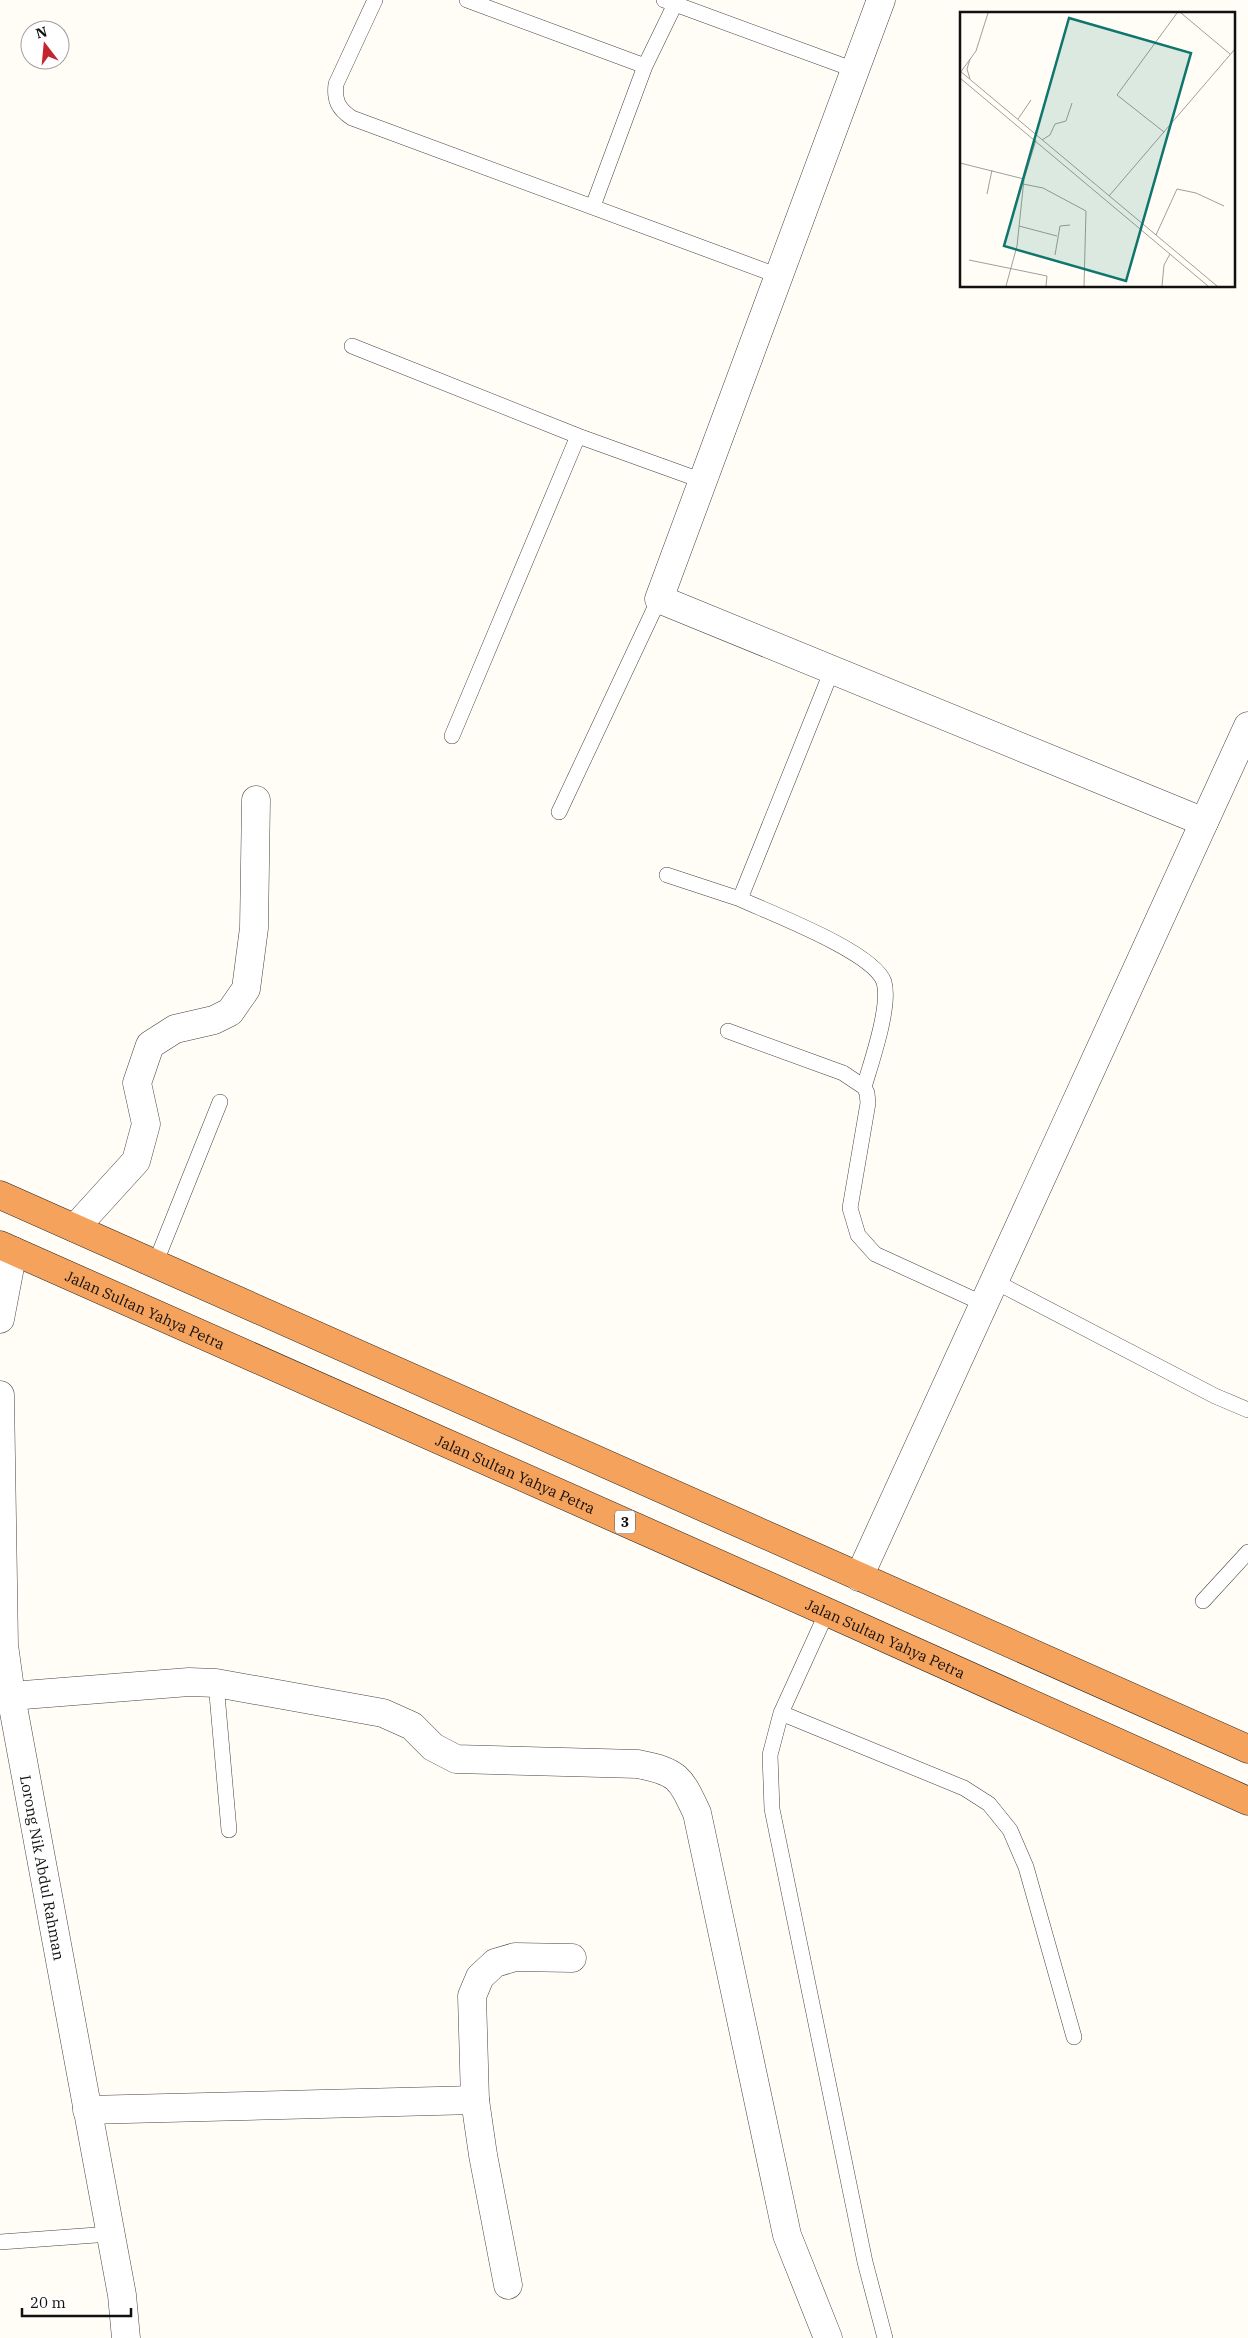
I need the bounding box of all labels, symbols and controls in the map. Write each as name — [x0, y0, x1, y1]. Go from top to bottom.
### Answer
inset map — [960, 12, 1236, 288]
north arrow — [20, 20, 70, 70]
text: N — [34, 22, 49, 43]
street label: Jalan Sultan Yahya Petra — [63, 1266, 228, 1353]
street label: Jalan Sultan Yahya Petra — [433, 1430, 598, 1517]
road number: 3 — [615, 1510, 635, 1534]
street label: Jalan Sultan Yahya Petra — [803, 1594, 968, 1682]
street label: Lorong Nik Abdul Rahman — [16, 1773, 69, 1962]
scale bar — [22, 2286, 131, 2318]
text: 20 m — [30, 2293, 66, 2312]

